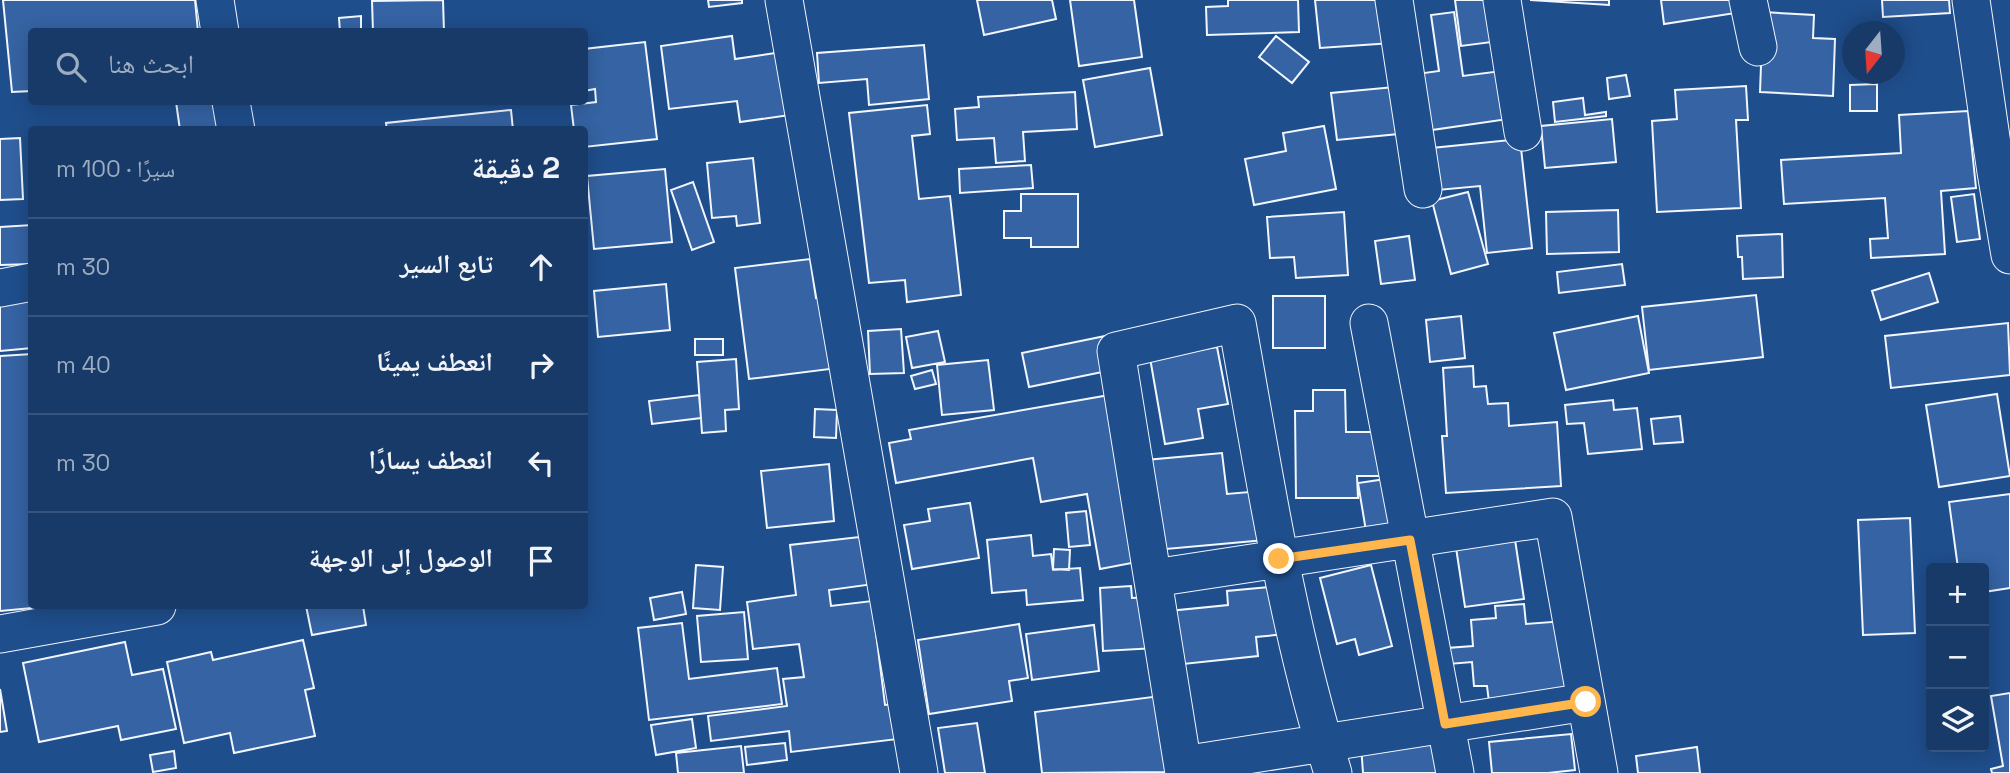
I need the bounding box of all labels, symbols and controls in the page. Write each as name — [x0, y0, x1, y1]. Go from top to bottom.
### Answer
north arrow — [1842, 21, 1905, 84]
search box — [28, 28, 588, 105]
text: ابحث هنا — [108, 47, 194, 81]
icon: search — [52, 48, 90, 86]
text: 2 دقيقة — [472, 148, 560, 187]
text: سيرًا · 100 m — [56, 154, 175, 184]
text: تابع السير — [400, 247, 493, 281]
icon: ahead — [522, 248, 560, 286]
text: 30 m — [56, 252, 110, 282]
text: انعطف يمينًا — [376, 345, 493, 379]
icon: right — [522, 346, 560, 384]
text: 40 m — [56, 350, 111, 380]
text: انعطف يسارًا — [369, 443, 493, 477]
icon: left — [522, 444, 560, 482]
text: 30 m — [56, 448, 110, 478]
text: الوصول إلى الوجهة — [309, 541, 493, 575]
icon: arrive — [522, 542, 560, 580]
route end — [1263, 543, 1294, 574]
map controls — [1926, 563, 1989, 752]
button: + — [1926, 563, 1989, 626]
button: − — [1926, 626, 1989, 689]
route start — [1570, 686, 1601, 717]
button: layers — [1926, 689, 1989, 752]

